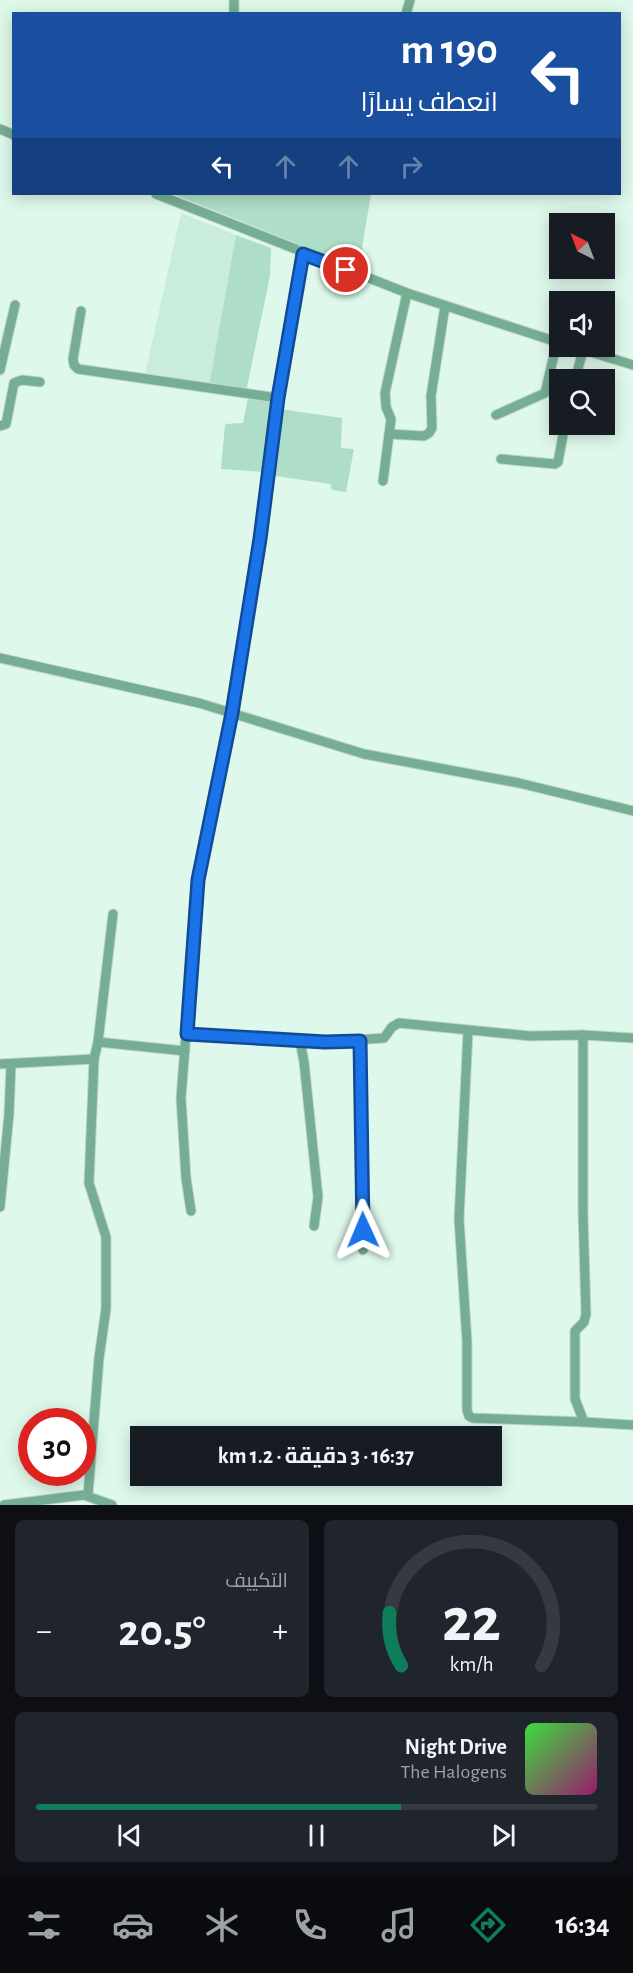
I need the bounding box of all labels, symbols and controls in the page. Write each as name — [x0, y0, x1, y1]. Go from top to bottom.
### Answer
text: 190 m — [400, 29, 498, 71]
icon: left — [519, 36, 597, 114]
text: انعطف يسارًا — [360, 89, 498, 116]
icon: left — [206, 150, 239, 183]
icon: ahead — [269, 150, 302, 183]
icon: ahead — [332, 150, 365, 183]
icon: right — [395, 150, 428, 183]
north arrow — [549, 213, 615, 279]
map controls — [549, 213, 615, 435]
pin — [320, 244, 371, 295]
icon: arrive — [329, 253, 362, 286]
button: sound — [549, 291, 615, 357]
button: search — [549, 369, 615, 435]
position arrow — [331, 1198, 395, 1262]
speed limit sign: 30 — [18, 1408, 96, 1486]
text: 16:37 · 3 دقيقة · 1.2 km — [218, 1445, 414, 1467]
text: التكييف — [225, 1571, 288, 1591]
text: 22 — [442, 1590, 500, 1652]
text: 20.5° — [118, 1609, 206, 1654]
text: − — [36, 1615, 52, 1648]
text: + — [272, 1615, 288, 1648]
text: km/h — [449, 1654, 493, 1675]
text: Night Drive — [405, 1736, 507, 1758]
text: The Halogens — [401, 1762, 507, 1782]
icon: previous — [113, 1819, 146, 1852]
icon: pause — [300, 1819, 333, 1852]
icon: next — [487, 1819, 520, 1852]
icon: filters — [23, 1904, 65, 1946]
icon: car — [112, 1904, 154, 1946]
icon: climate — [201, 1904, 243, 1946]
icon: phone — [289, 1904, 331, 1946]
icon: music — [378, 1904, 420, 1946]
icon: directions — [467, 1904, 509, 1946]
text: 16:34 — [555, 1911, 610, 1938]

